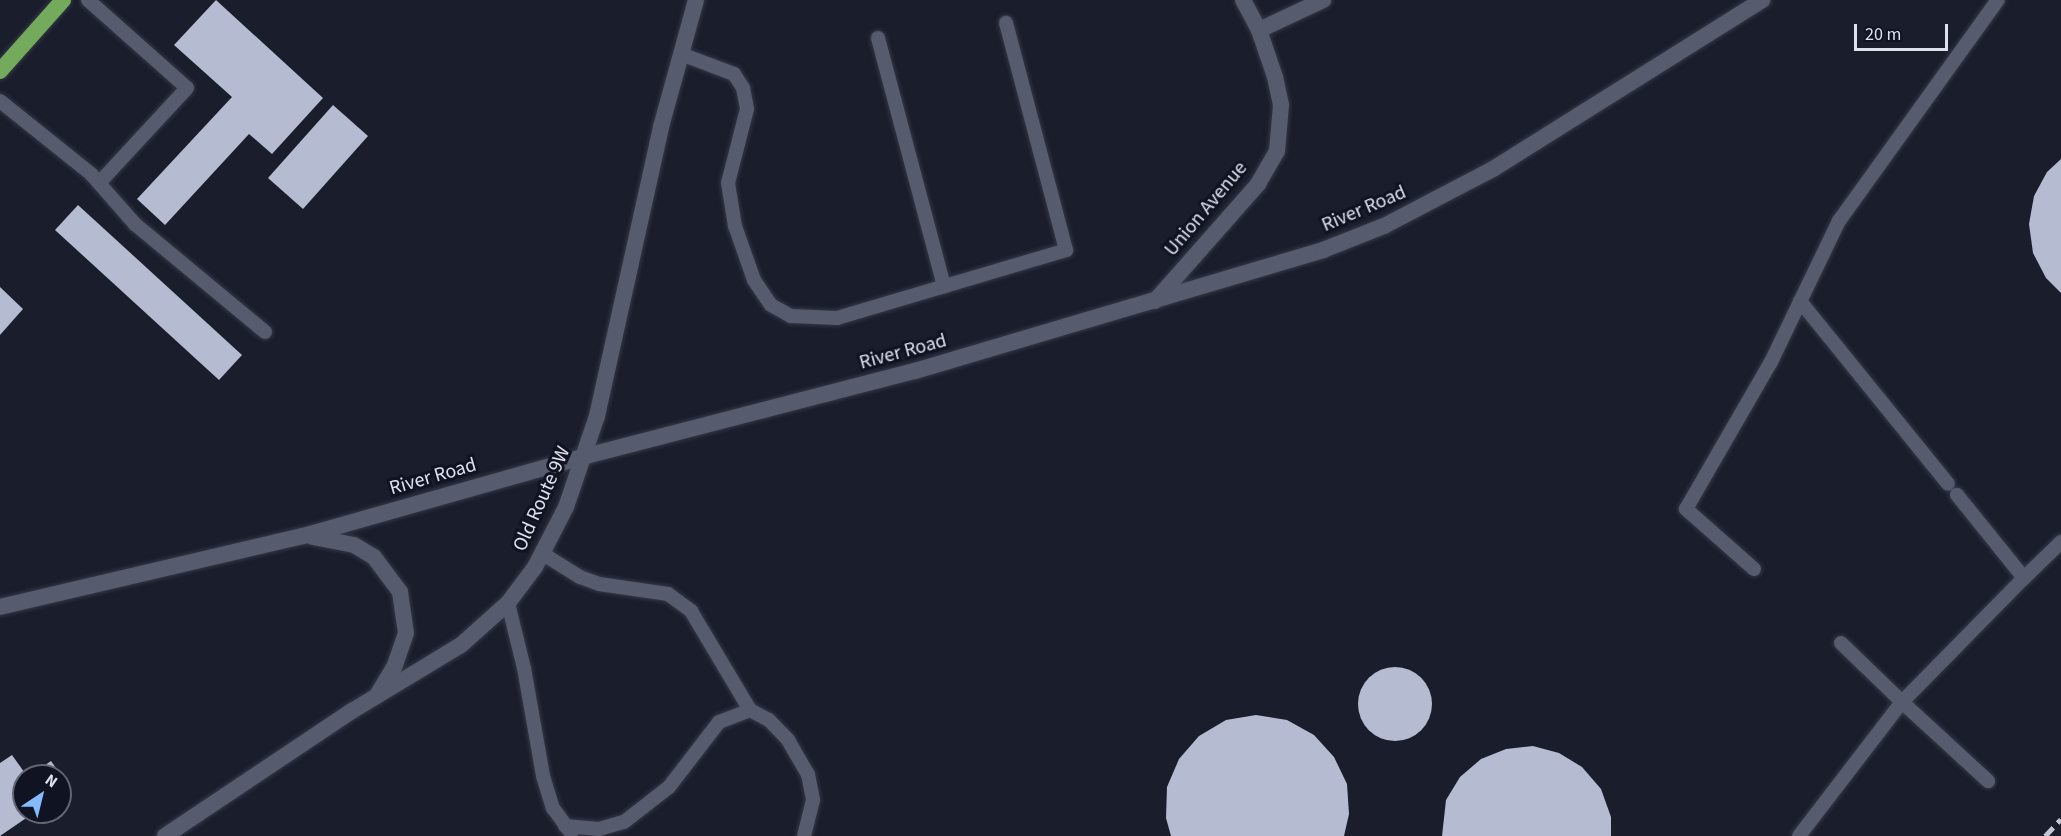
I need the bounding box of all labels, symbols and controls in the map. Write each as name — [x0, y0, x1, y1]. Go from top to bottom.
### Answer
scale bar — [1857, 12, 1952, 50]
text: 20 m — [1865, 22, 1901, 47]
street label: Union Avenue — [1159, 157, 1253, 261]
street label: River Road — [1318, 180, 1410, 238]
street label: River Road — [857, 329, 949, 375]
street label: Old Route 9W — [508, 443, 576, 555]
street label: River Road — [387, 453, 479, 501]
north arrow — [12, 764, 72, 824]
text: N — [41, 769, 62, 793]

